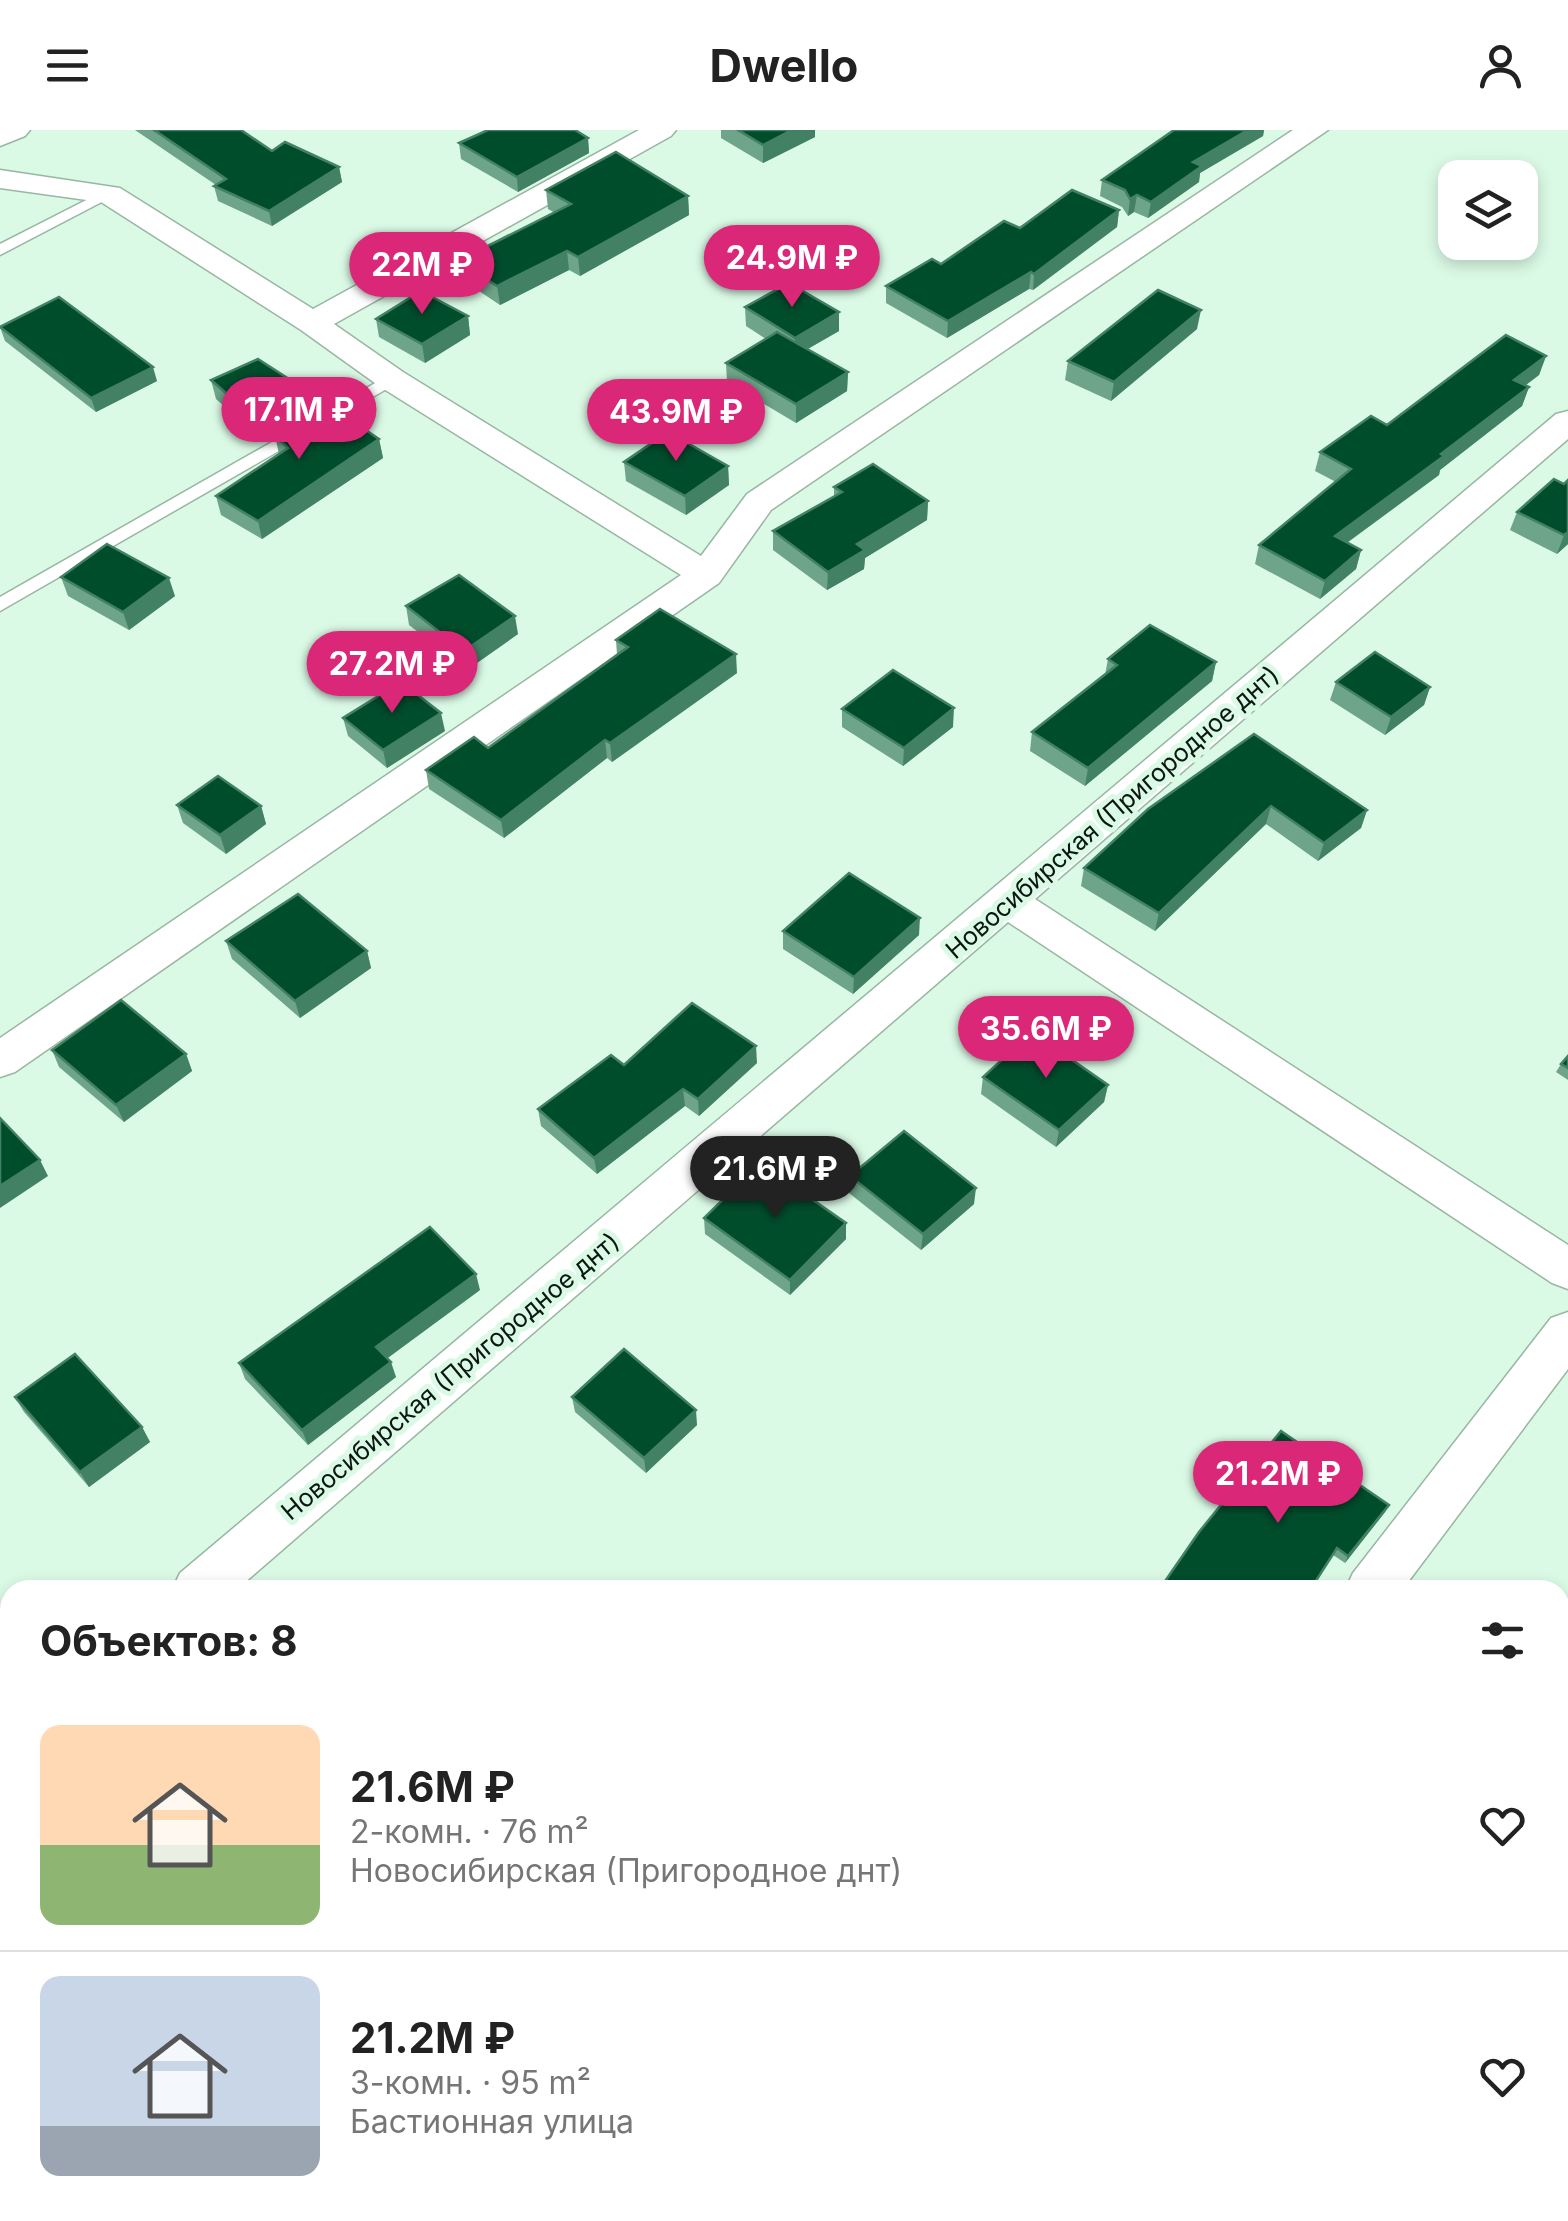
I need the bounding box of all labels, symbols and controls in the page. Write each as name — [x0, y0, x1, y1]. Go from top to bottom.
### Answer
icon: menu — [40, 38, 95, 93]
text: Dwello — [710, 38, 858, 93]
icon: person — [1473, 38, 1528, 93]
map controls — [1438, 160, 1538, 260]
button: layers — [1438, 160, 1538, 260]
pin: 24.9M ₽ — [700, 225, 884, 310]
pin: 22M ₽ — [352, 232, 492, 317]
text: 24.9M ₽ — [726, 238, 858, 277]
text: 22M ₽ — [371, 245, 473, 284]
pin: 17.1M ₽ — [207, 377, 391, 462]
pin: 43.9M ₽ — [584, 379, 768, 464]
text: 17.1M ₽ — [243, 390, 355, 429]
text: 43.9M ₽ — [609, 392, 743, 431]
pin: 27.2M ₽ — [300, 631, 484, 716]
text: 27.2M ₽ — [329, 644, 455, 683]
street label: Новосибирская (Пригородное днт) — [939, 659, 1285, 965]
pin: 35.6M ₽ — [954, 996, 1138, 1081]
text: 35.6M ₽ — [980, 1009, 1112, 1048]
pin: 21.6M ₽ — [683, 1136, 867, 1221]
text: 21.6M ₽ — [712, 1149, 838, 1188]
street label: Новосибирская (Пригородное днт) — [275, 1226, 625, 1526]
pin: 21.2M ₽ — [1186, 1441, 1370, 1526]
text: 21.2M ₽ — [1215, 1454, 1341, 1493]
icon: filters — [1475, 1613, 1530, 1668]
text: Объектов: 8 — [40, 1615, 298, 1666]
text: 21.6M ₽ — [350, 1761, 515, 1812]
icon: home — [120, 1765, 240, 1885]
icon: heart — [1475, 1798, 1530, 1853]
text: 2-комн. · 76 m² — [350, 1812, 589, 1851]
text: Новосибирская (Пригородное днт) — [350, 1851, 902, 1890]
text: 21.2M ₽ — [350, 2012, 515, 2063]
icon: home — [120, 2016, 240, 2136]
icon: heart — [1475, 2049, 1530, 2104]
text: 3-комн. · 95 m² — [350, 2063, 591, 2102]
text: Бастионная улица — [350, 2102, 634, 2141]

